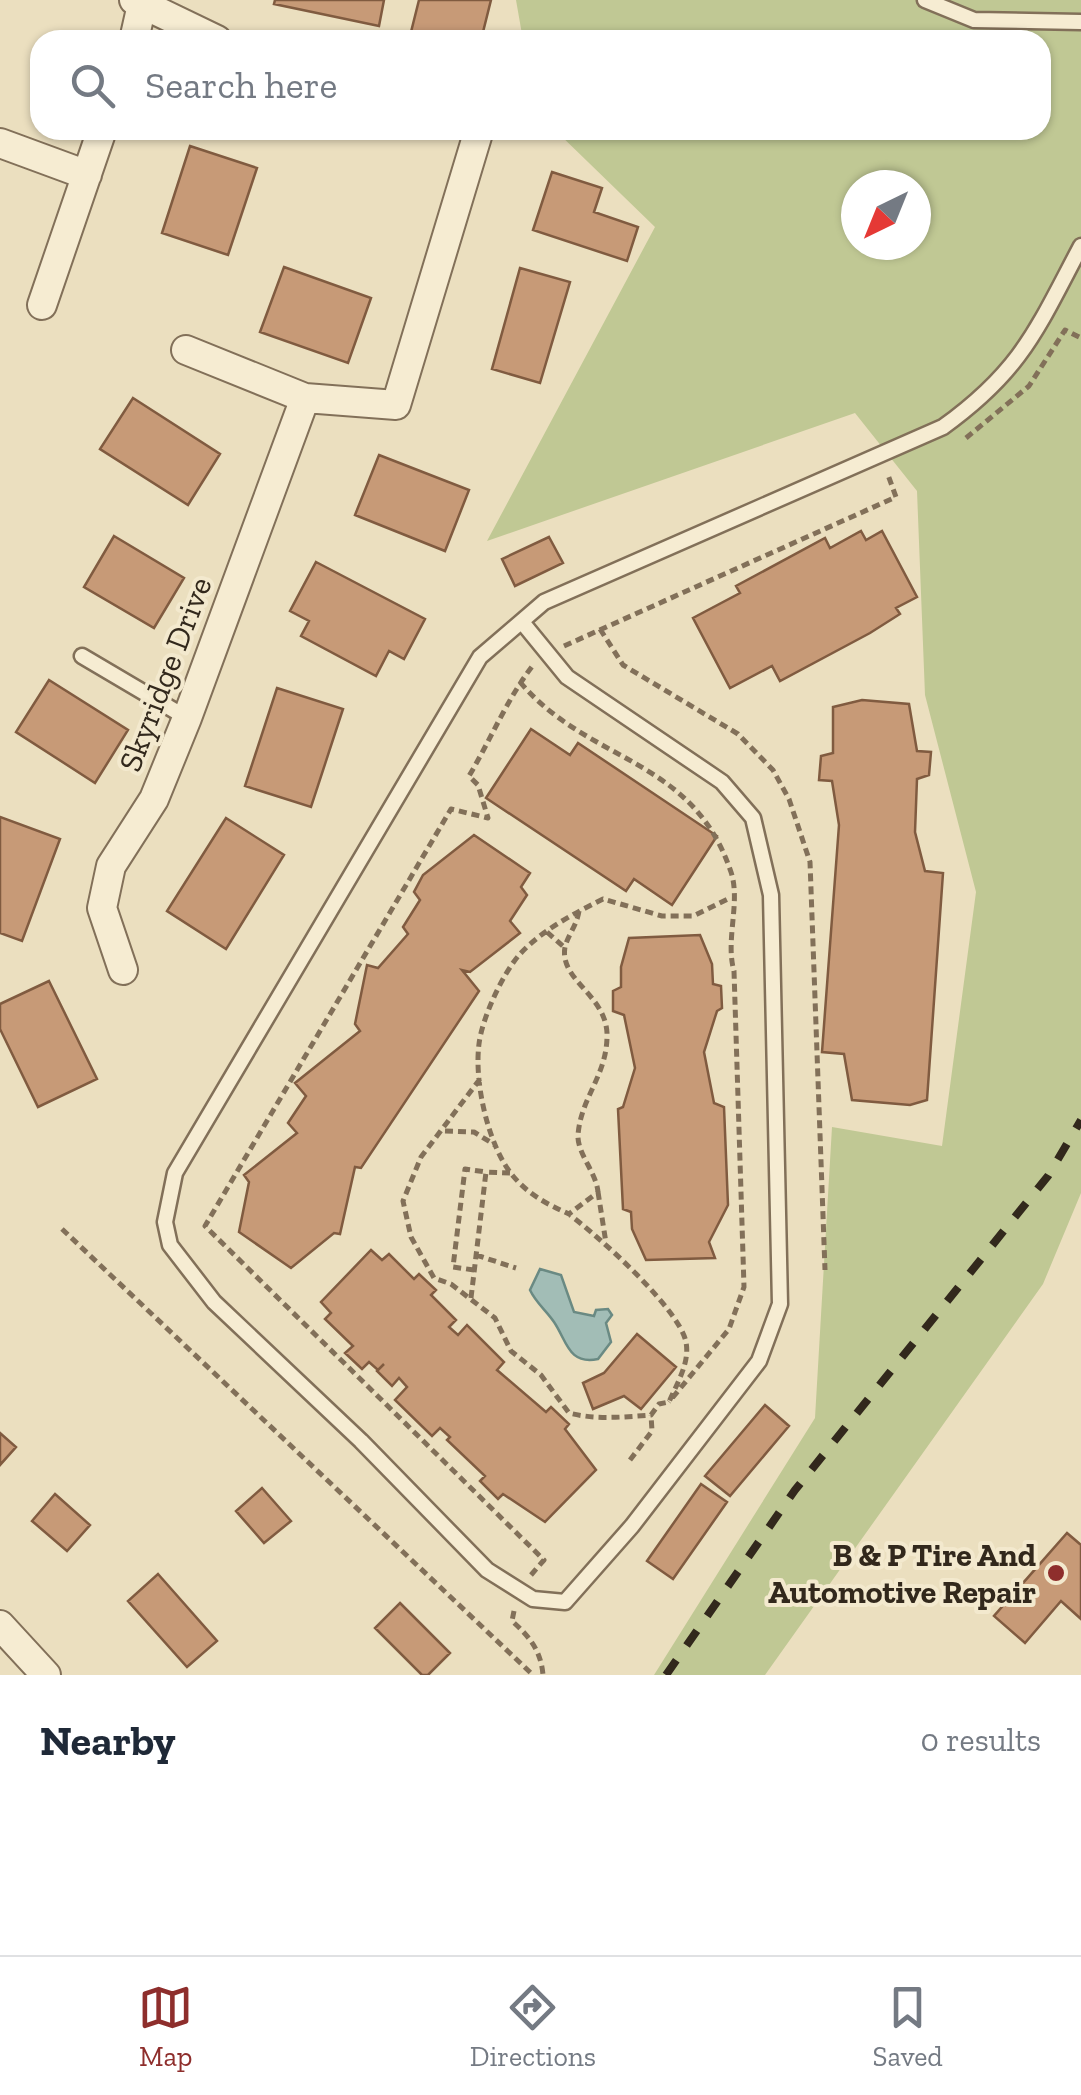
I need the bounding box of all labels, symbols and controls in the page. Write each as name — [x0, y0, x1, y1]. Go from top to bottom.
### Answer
search box — [30, 30, 1051, 140]
icon: search — [65, 58, 120, 113]
text: Search here — [145, 62, 337, 108]
north arrow — [841, 170, 931, 260]
street label: Skyridge Drive — [110, 571, 220, 777]
place label: B & P Tire And Automotive Repair — [768, 1536, 1036, 1611]
marker: B & P Tire And Automotive Repair — [1045, 1562, 1067, 1584]
text: Nearby — [40, 1715, 176, 1766]
text: 0 results — [920, 1721, 1041, 1759]
tab: Map — [138, 1980, 193, 2073]
tab: Directions — [470, 1980, 596, 2073]
tab: Saved — [873, 1980, 943, 2073]

